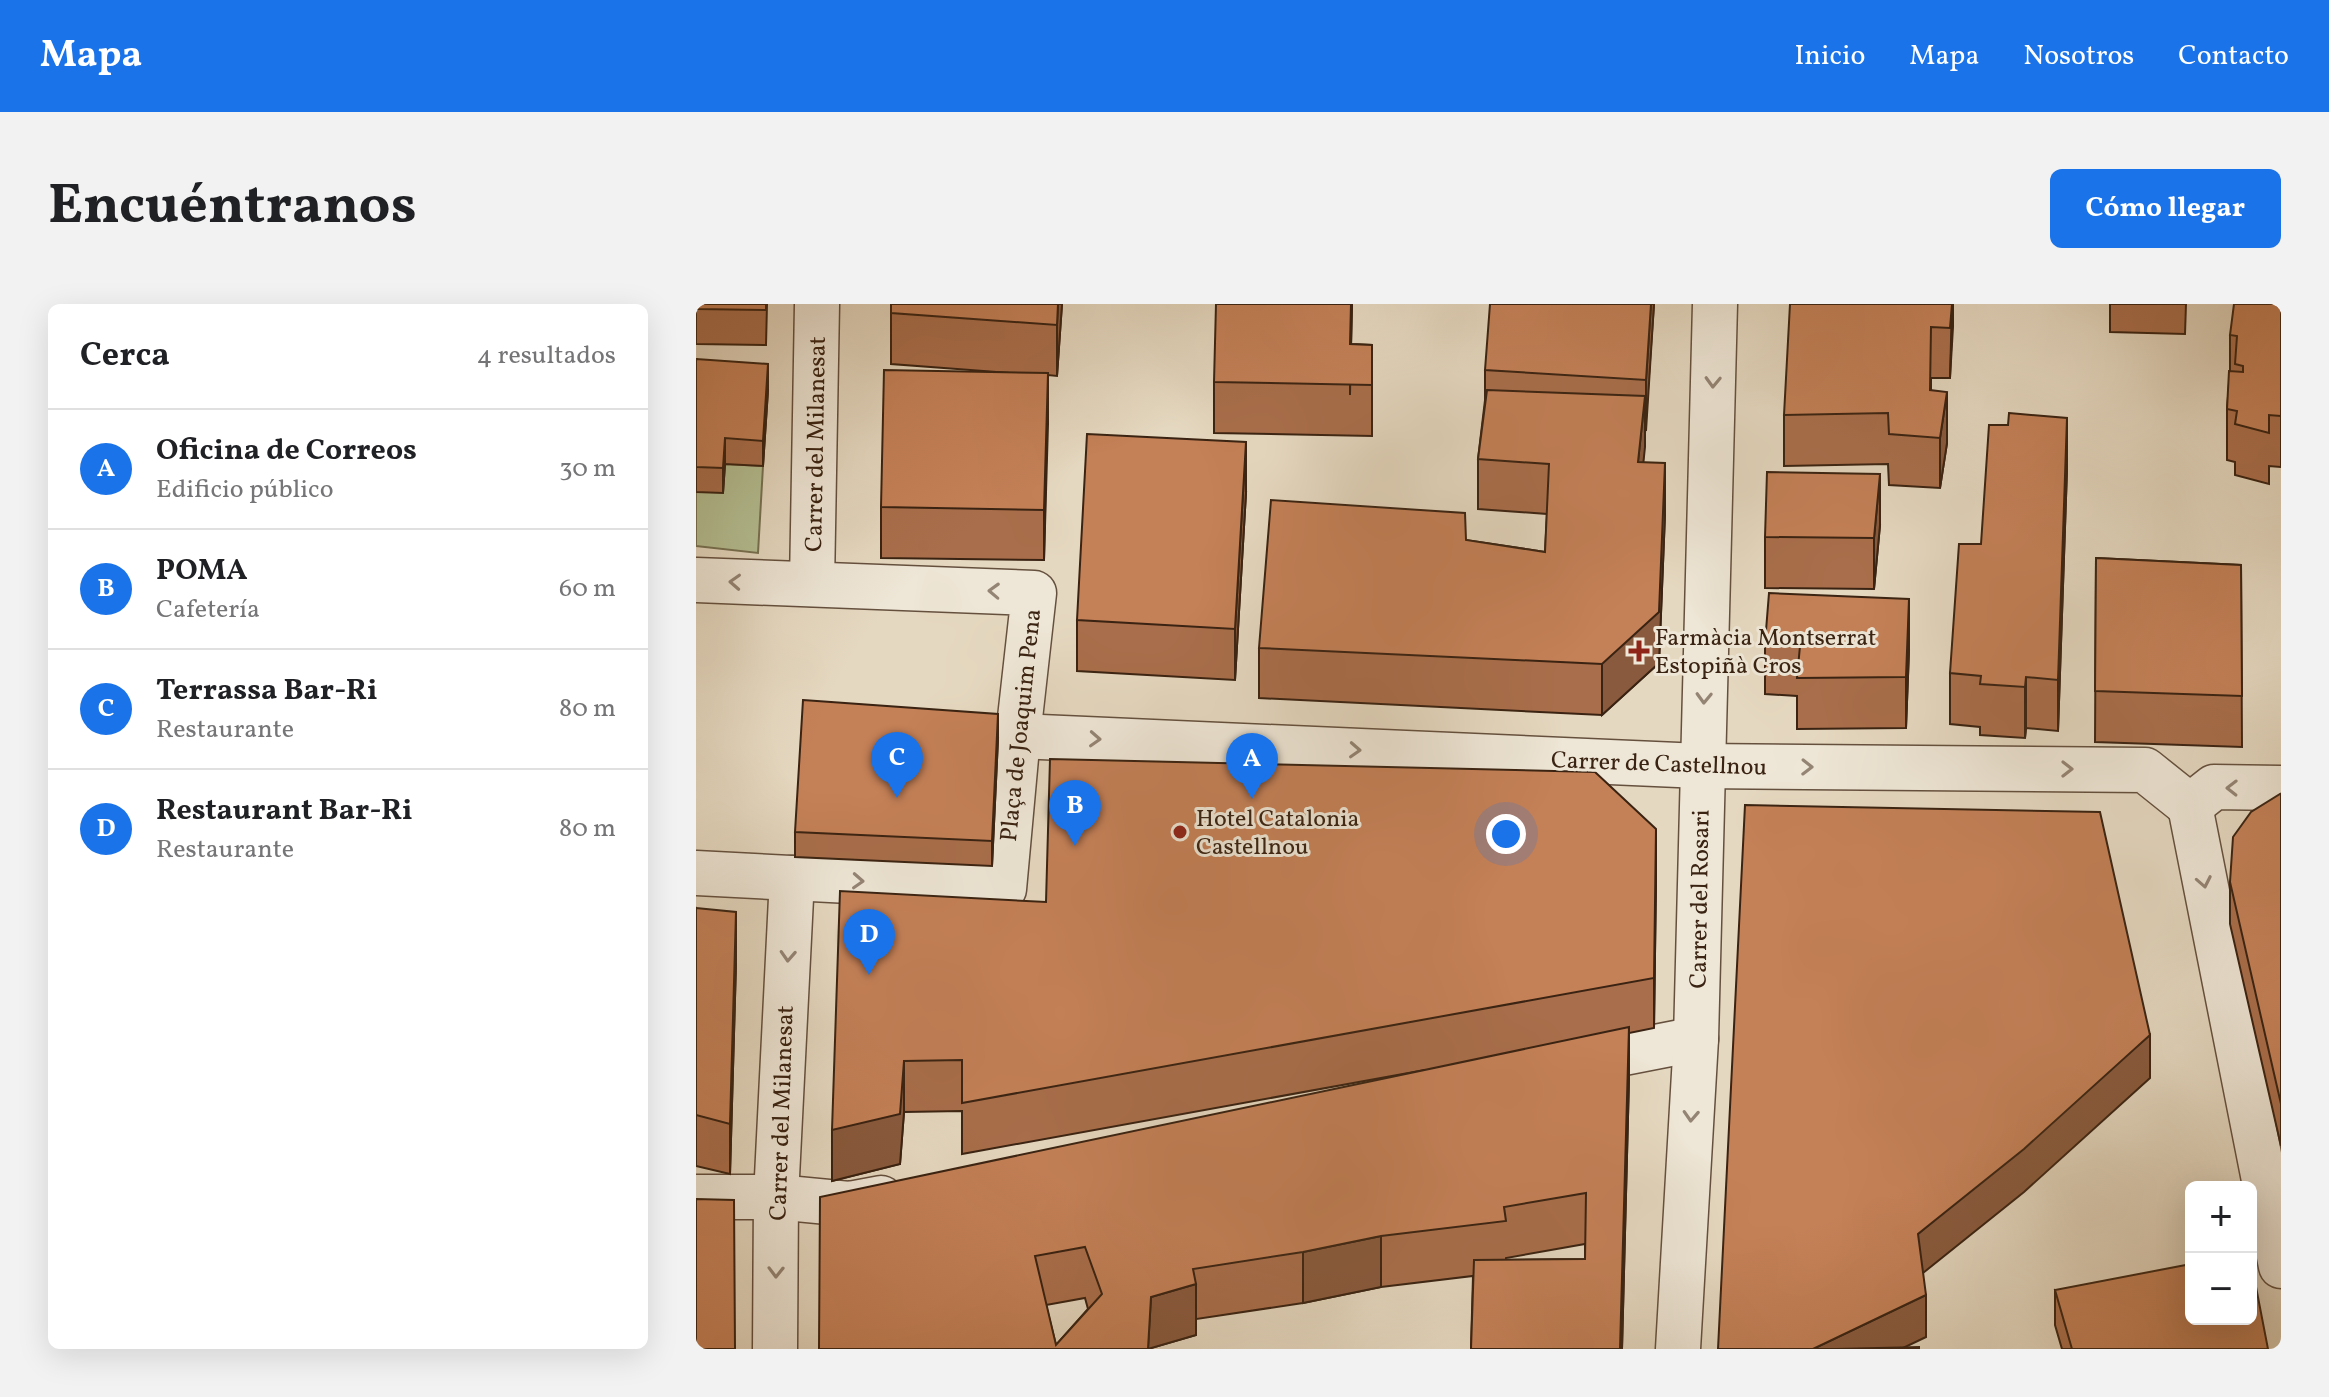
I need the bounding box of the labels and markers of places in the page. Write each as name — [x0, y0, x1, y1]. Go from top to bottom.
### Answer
place label: Farmàcia Montserrat Estopiñà Cros — [1655, 622, 1876, 684]
marker: Farmàcia Montserrat Estopiñà Cros — [1630, 642, 1648, 660]
pin: C — [871, 732, 923, 798]
pin: A — [1226, 733, 1278, 799]
pin: B — [1049, 780, 1101, 846]
place label: Hotel Catalonia Castellnou — [1196, 803, 1359, 865]
marker: Hotel Catalonia Castellnou — [1171, 823, 1189, 841]
pin: D — [843, 909, 895, 975]

